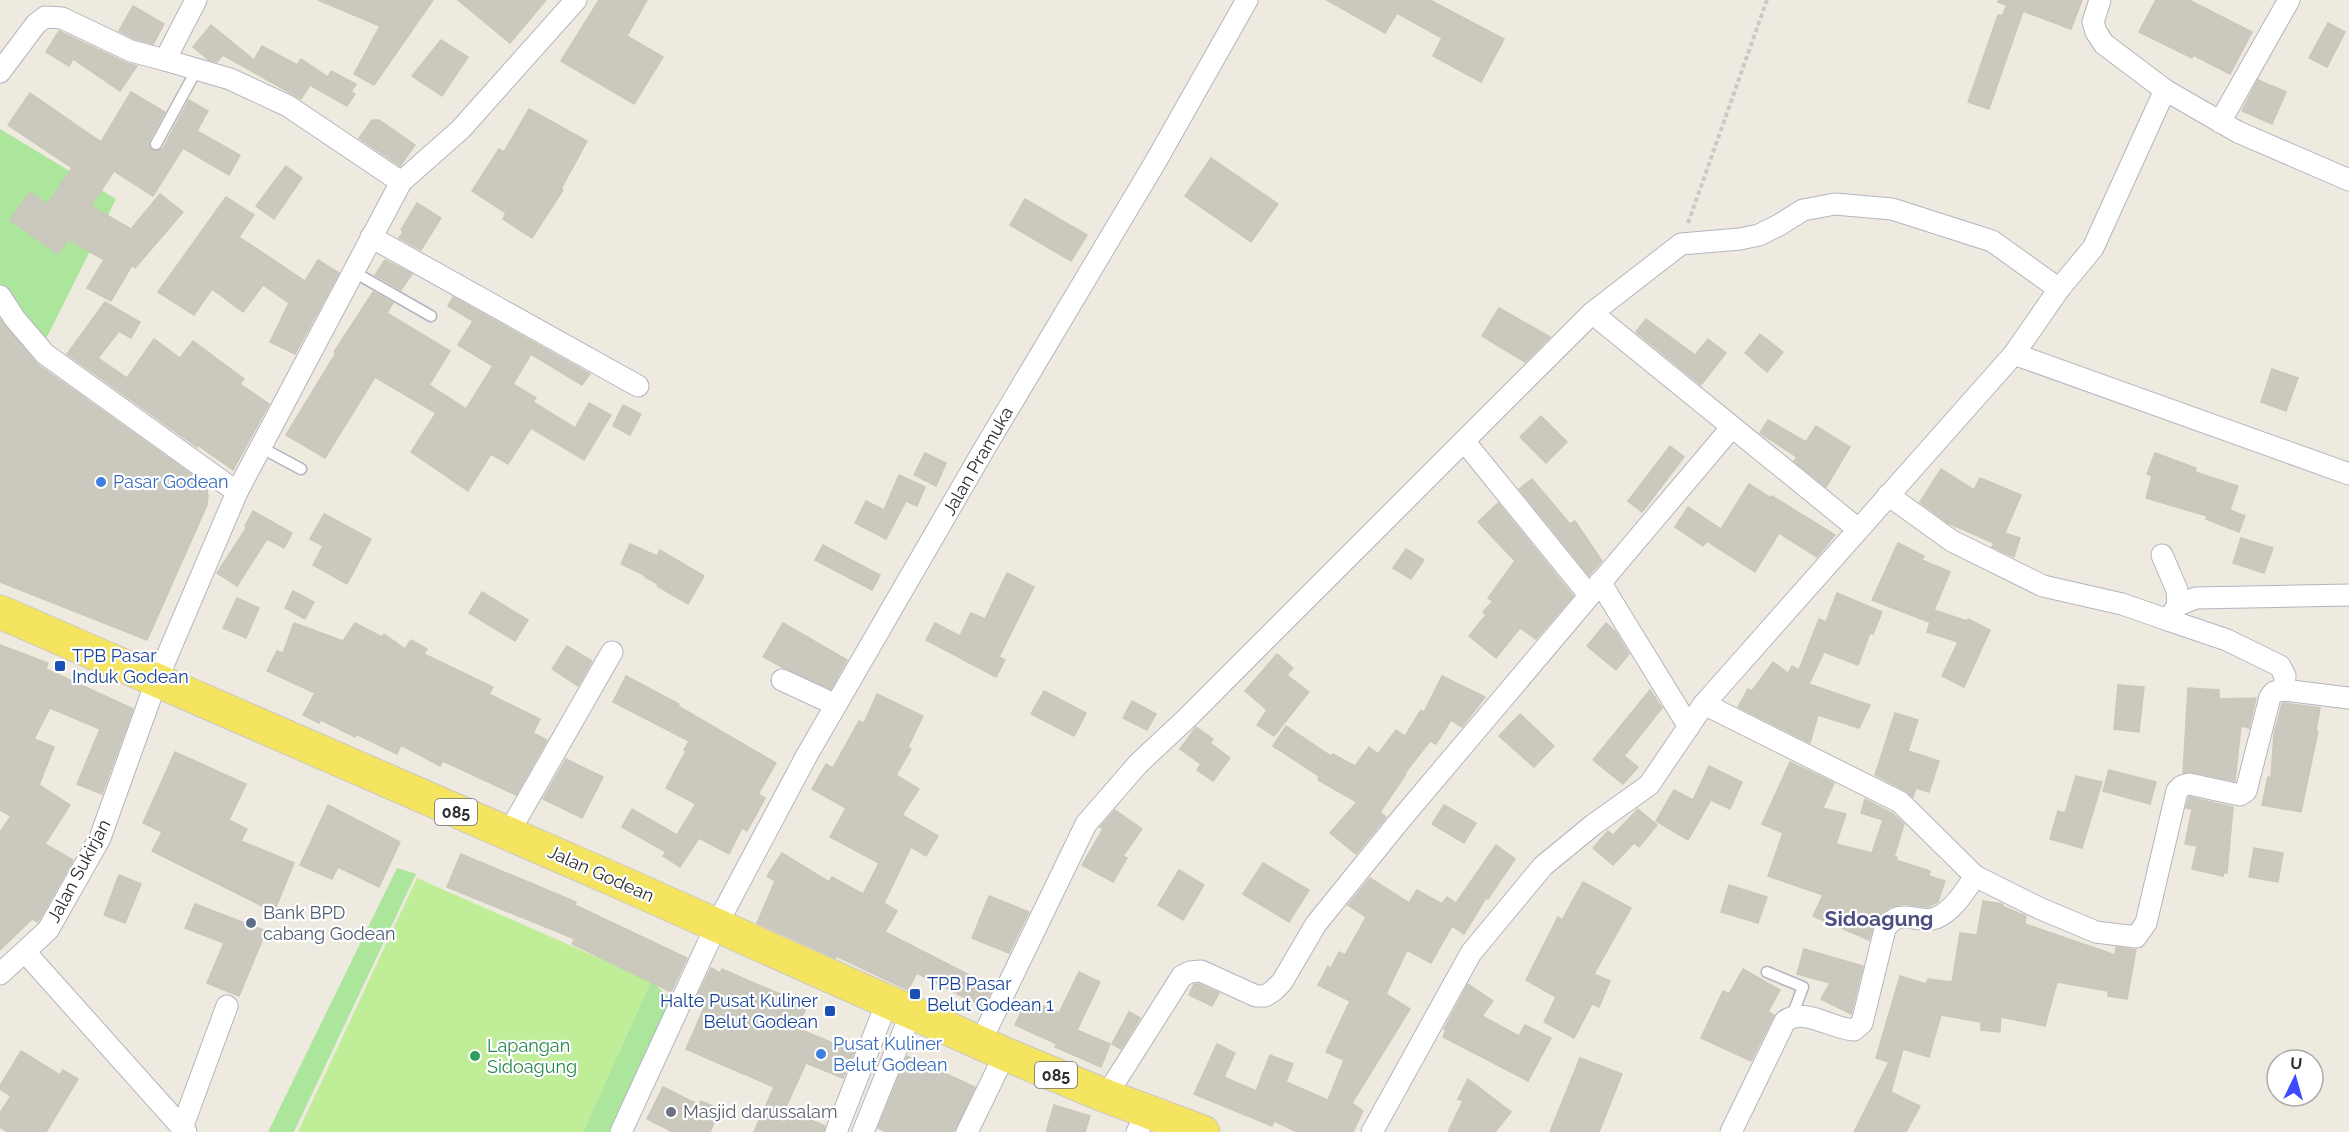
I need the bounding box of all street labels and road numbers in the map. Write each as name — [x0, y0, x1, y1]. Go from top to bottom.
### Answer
street label: Jalan Pramuka — [938, 403, 1017, 519]
road number: 085 — [435, 799, 477, 825]
street label: Jalan Sukirjan — [43, 816, 115, 926]
street label: Jalan Godean — [545, 841, 657, 906]
road number: 085 — [1035, 1062, 1077, 1088]

